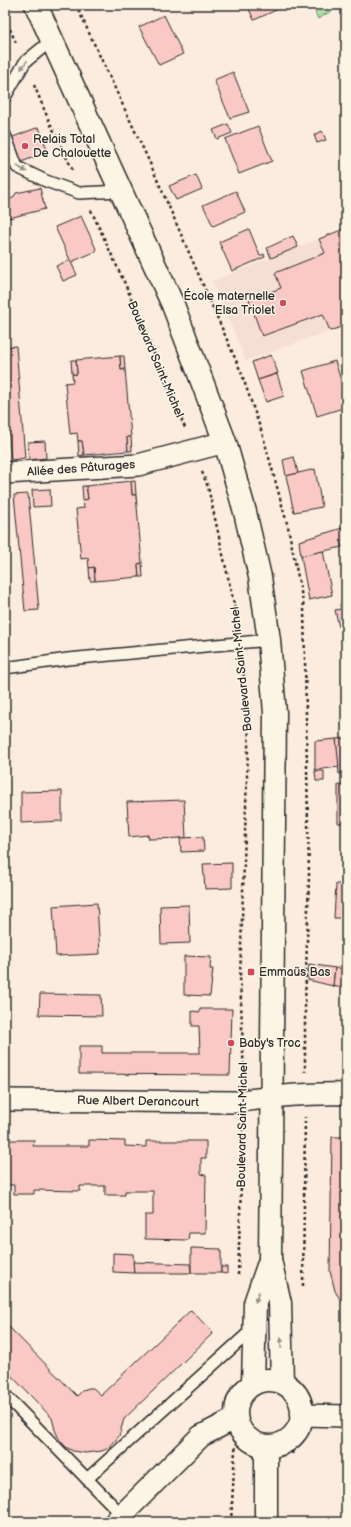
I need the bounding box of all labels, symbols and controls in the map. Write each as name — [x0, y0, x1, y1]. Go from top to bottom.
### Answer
one-way arrow — [20, 60, 28, 70]
place label: Relais Total De Chalouette — [33, 132, 111, 161]
marker: Relais Total De Chalouette — [20, 141, 30, 151]
one-way arrow — [17, 165, 28, 172]
place label: École maternelle Elsa Triolet — [183, 288, 275, 318]
marker: École maternelle Elsa Triolet — [278, 298, 288, 308]
street label: Boulevard Saint-Michel — [124, 299, 187, 420]
street label: Allée des Pâturages — [26, 457, 136, 480]
street label: Boulevard Saint-Michel — [227, 606, 256, 732]
place label: Emmaüs Bas — [259, 965, 330, 980]
marker: Emmaüs Bas — [246, 967, 256, 977]
place label: Baby's Troc — [239, 1036, 301, 1051]
marker: Baby's Troc — [226, 1038, 236, 1048]
street label: Boulevard Saint-Michel — [234, 1062, 251, 1188]
street label: Rue Albert Derancourt — [77, 1093, 199, 1110]
one-way arrow — [254, 1291, 260, 1303]
one-way arrow — [278, 1336, 284, 1349]

